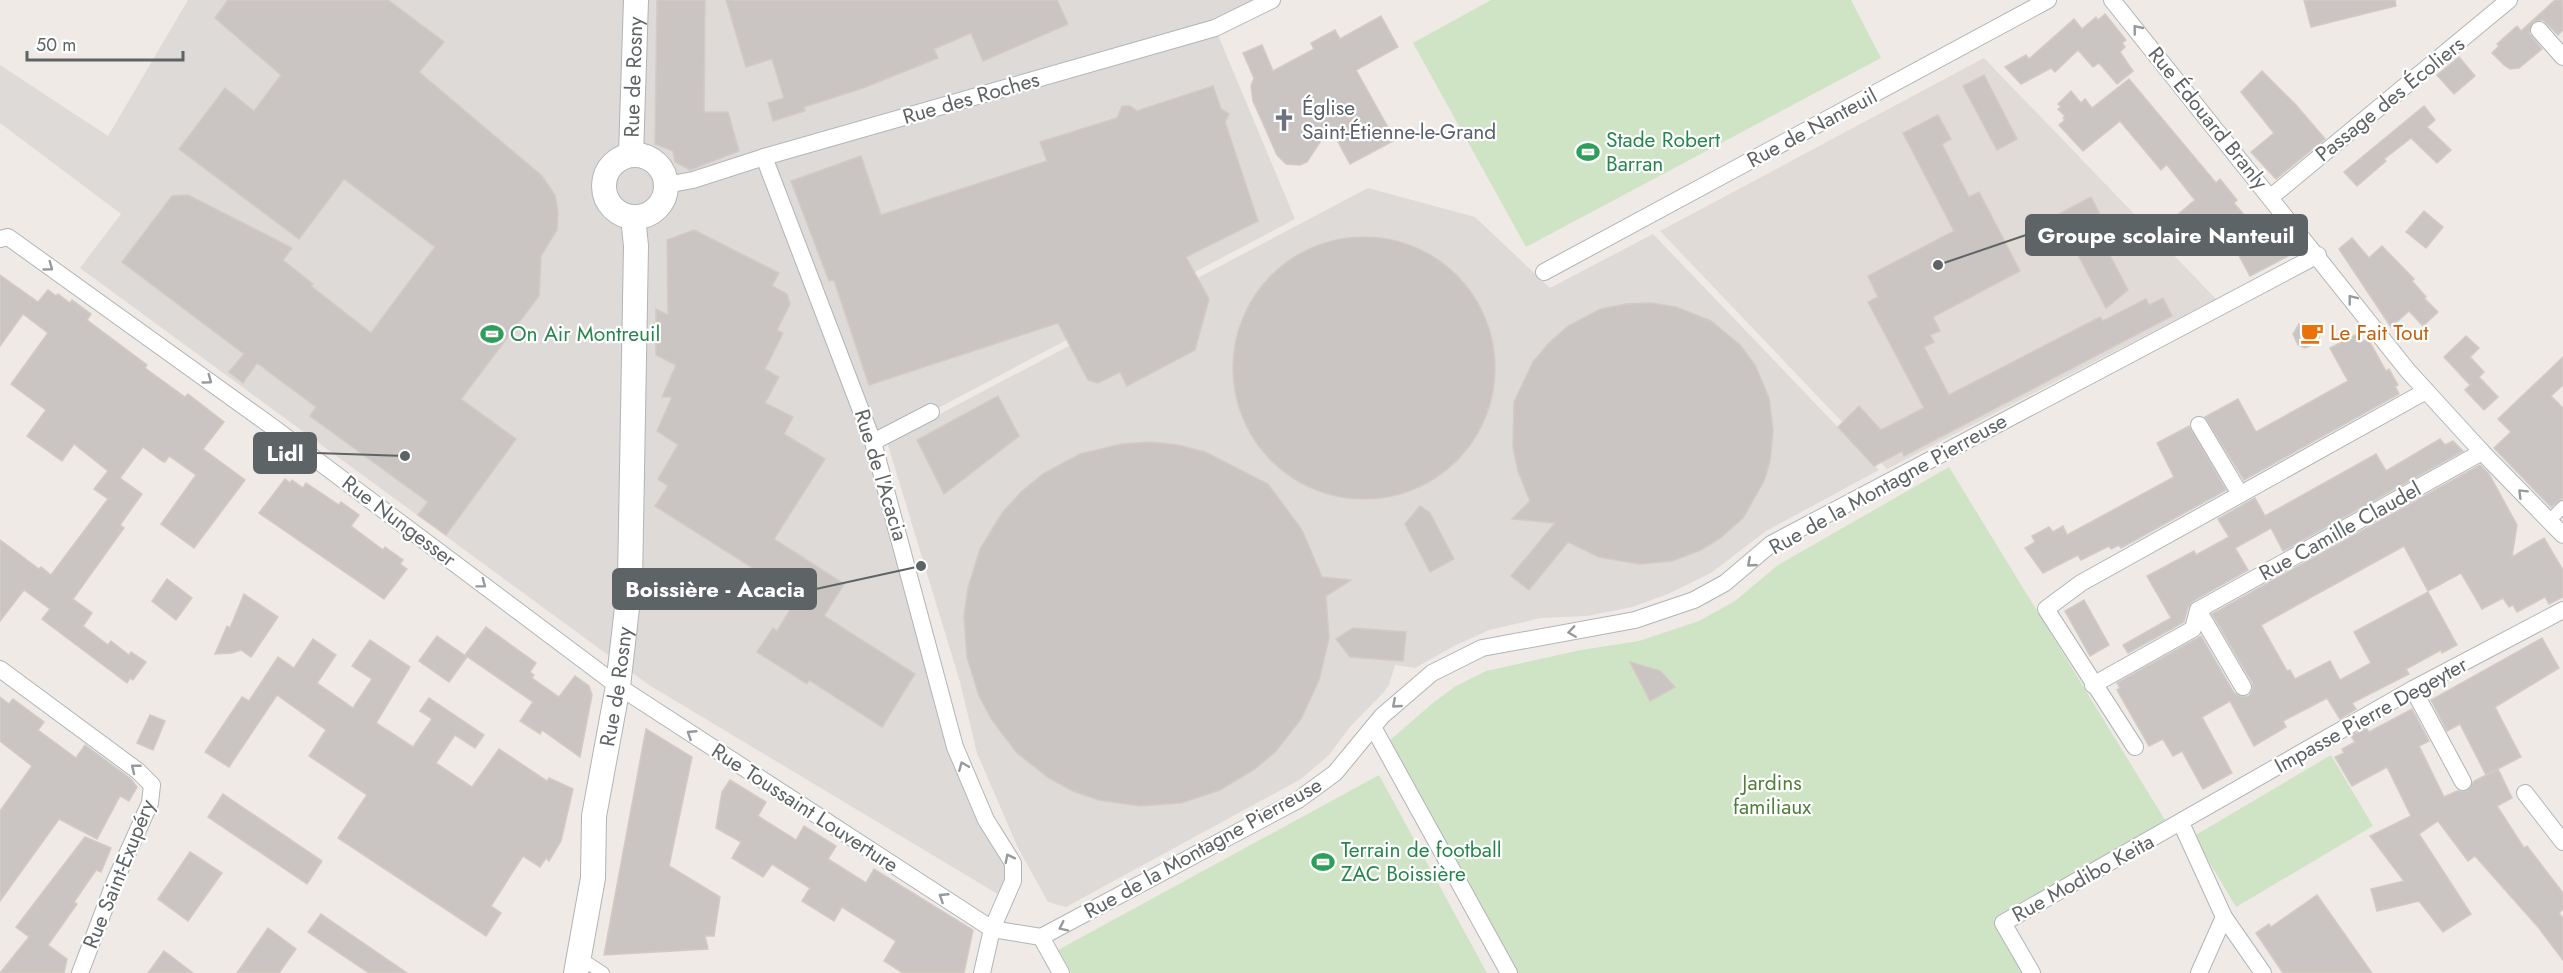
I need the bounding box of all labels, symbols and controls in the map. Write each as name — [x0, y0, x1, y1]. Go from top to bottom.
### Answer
street label: Rue de Rosny — [617, 15, 650, 138]
scale bar — [27, 24, 183, 62]
one-way arrow — [2133, 25, 2144, 36]
street label: Passage des Écoliers — [2309, 29, 2471, 169]
text: 50 m — [36, 32, 76, 58]
street label: Rue Édouard Branly — [2141, 40, 2275, 196]
street label: Rue des Roches — [899, 64, 1043, 132]
street label: Rue de Nanteuil — [1742, 81, 1882, 175]
place label: Église Saint-Étienne-le-Grand — [1302, 93, 1496, 147]
church icon: Église Saint-Étienne-le-Grand — [1271, 107, 1297, 133]
place label: Stade Robert Barran — [1606, 125, 1720, 179]
sports icon: Stade Robert Barran — [1575, 139, 1601, 165]
callout: Groupe scolaire Nanteuil — [2026, 215, 2307, 255]
text: Groupe scolaire Nanteuil — [2038, 219, 2294, 251]
one-way arrow — [42, 260, 53, 271]
one-way arrow — [2349, 295, 2360, 306]
place label: Le Fait Tout — [2330, 318, 2429, 348]
place label: On Air Montreuil — [510, 319, 660, 349]
cafe icon: Le Fait Tout — [2299, 320, 2325, 346]
sports icon: On Air Montreuil — [479, 321, 505, 347]
one-way arrow — [201, 373, 212, 384]
street label: Rue de l'Acacia — [847, 405, 915, 545]
street label: Rue de la Montagne Pierreuse — [1764, 406, 2013, 562]
callout: Lidl — [254, 433, 316, 473]
text: Lidl — [266, 437, 304, 469]
street label: Rue Nungesser — [336, 468, 463, 574]
street label: Rue Camille Claudel — [2254, 474, 2426, 588]
one-way arrow — [2519, 489, 2530, 500]
one-way arrow — [1747, 556, 1758, 567]
callout: Boissière - Acacia — [613, 569, 816, 609]
text: Boissière - Acacia — [625, 573, 805, 605]
one-way arrow — [476, 577, 487, 588]
street label: Rue de Rosny — [592, 624, 640, 749]
one-way arrow — [1567, 625, 1577, 637]
street label: Impasse Pierre Degeyter — [2269, 649, 2474, 781]
one-way arrow — [1392, 697, 1403, 708]
one-way arrow — [687, 729, 697, 741]
street label: Rue Toussaint Louverture — [706, 736, 905, 880]
one-way arrow — [958, 762, 970, 773]
one-way arrow — [130, 765, 141, 776]
park label: Jardins familiaux — [1733, 768, 1811, 822]
street label: Rue de la Montagne Pierreuse — [1079, 770, 1328, 926]
street label: Rue Saint-Exupéry — [75, 794, 163, 953]
street label: Rue Modibo Keita — [2007, 827, 2159, 929]
place label: Terrain de football ZAC Boissière — [1341, 835, 1502, 889]
sports icon: Terrain de football ZAC Boissière — [1310, 849, 1336, 875]
one-way arrow — [1004, 853, 1016, 864]
one-way arrow — [938, 893, 949, 904]
one-way arrow — [1058, 919, 1069, 931]

